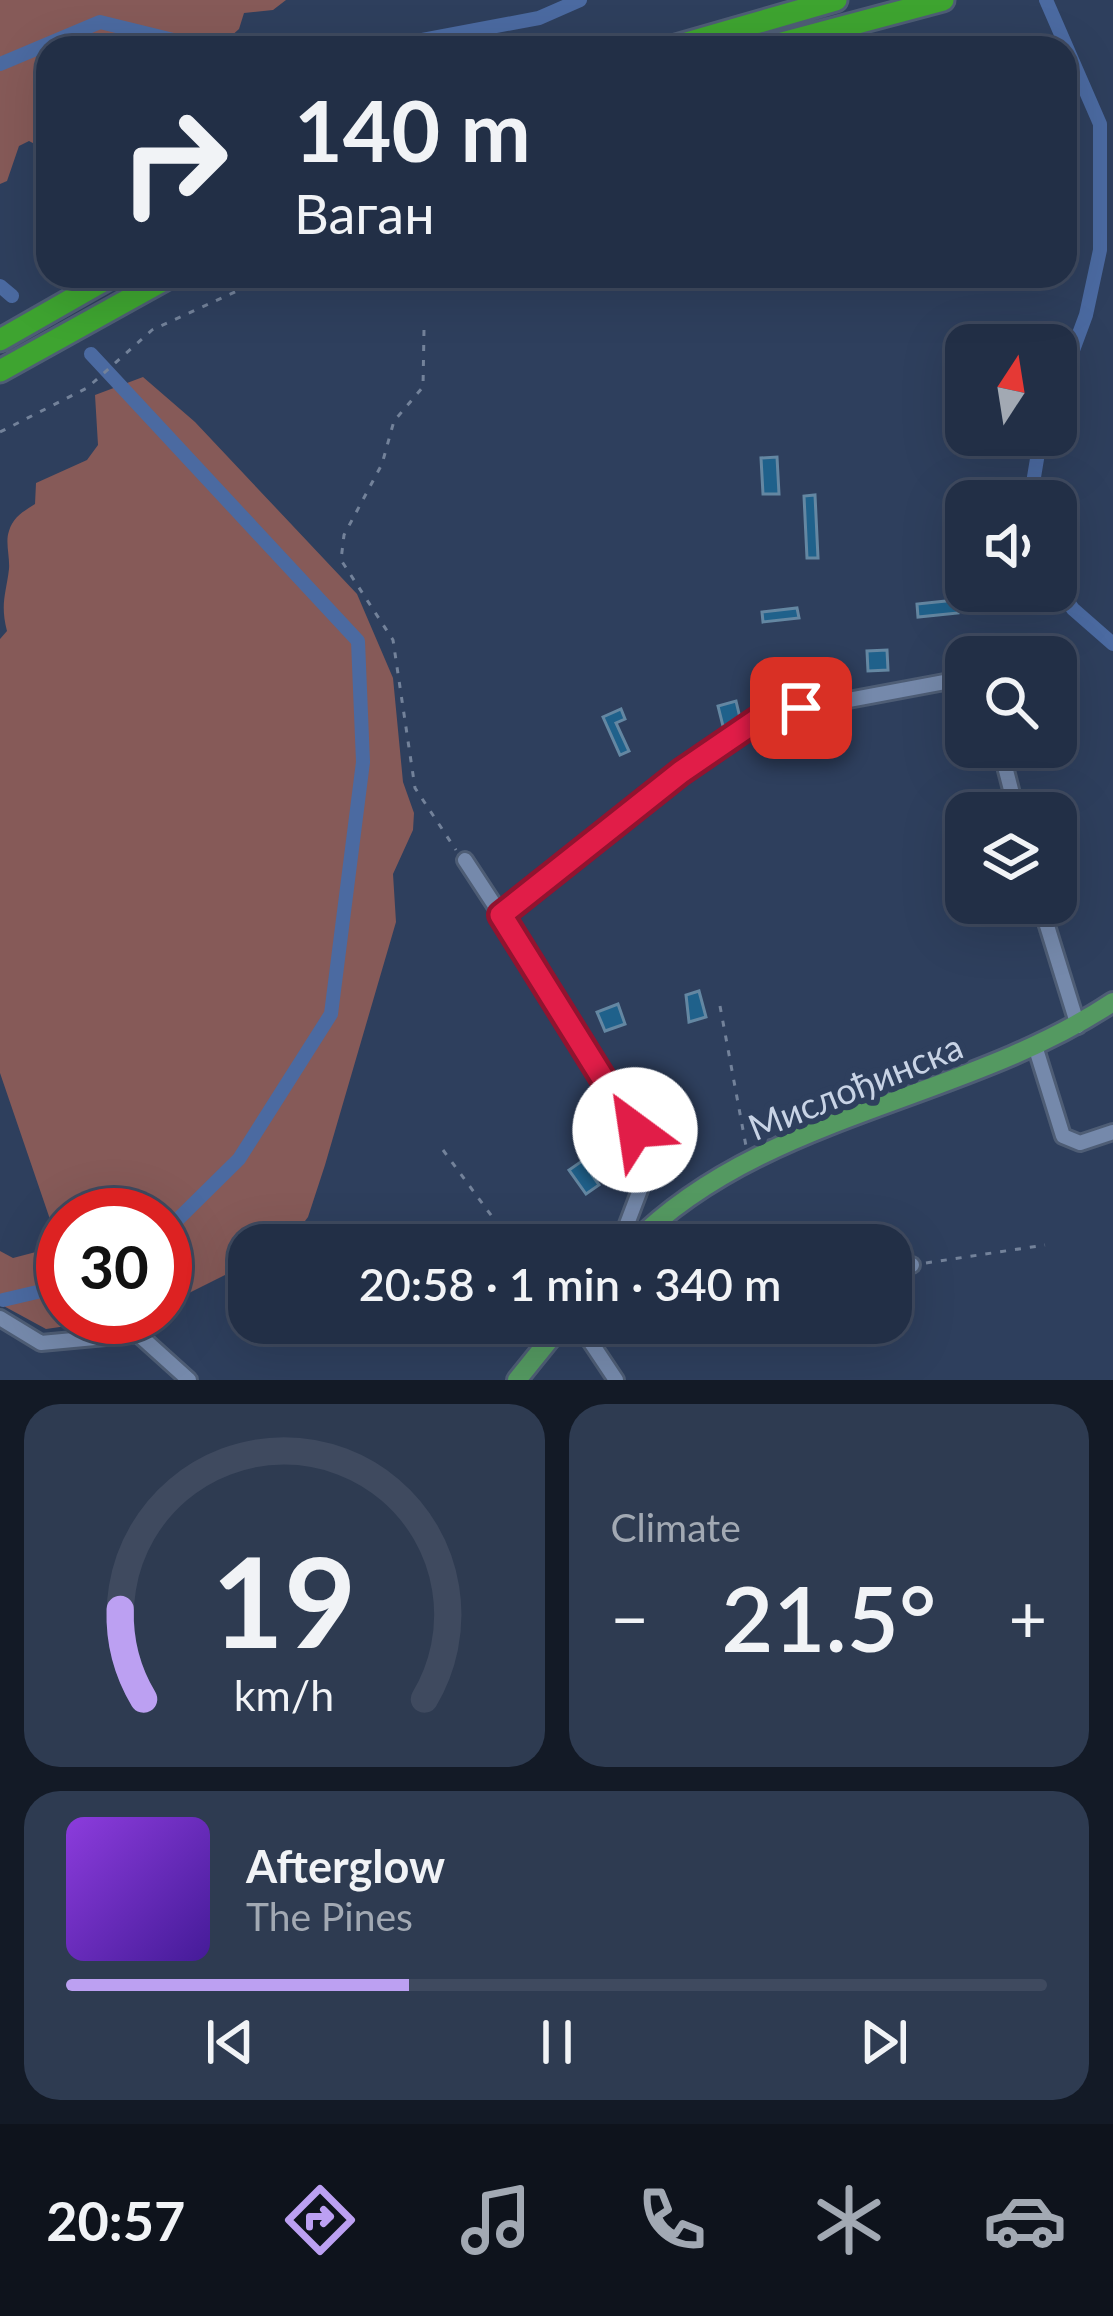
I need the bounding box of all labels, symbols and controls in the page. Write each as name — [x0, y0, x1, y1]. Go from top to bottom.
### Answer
text: 140 m — [294, 79, 531, 180]
icon: right — [96, 84, 252, 240]
text: Ваган — [294, 181, 435, 246]
north arrow — [945, 324, 1077, 456]
map controls — [945, 324, 1077, 924]
button: sound — [945, 480, 1077, 612]
button: search — [945, 636, 1077, 768]
pin — [750, 657, 852, 759]
icon: arrive — [768, 675, 834, 741]
button: layers — [945, 792, 1077, 924]
street label: Мислођинска — [741, 1023, 969, 1149]
position arrow — [572, 1067, 698, 1193]
speed limit sign: 30 — [36, 1188, 192, 1344]
text: 20:58 · 1 min · 340 m — [359, 1257, 781, 1311]
text: Climate — [611, 1504, 741, 1550]
text: 19 — [212, 1525, 357, 1675]
text: 21.5° — [721, 1563, 936, 1671]
text: − — [611, 1578, 649, 1657]
text: + — [1009, 1578, 1047, 1657]
text: km/h — [234, 1668, 334, 1719]
text: Afterglow — [246, 1839, 445, 1893]
text: The Pines — [246, 1893, 413, 1939]
icon: previous — [197, 2009, 263, 2075]
icon: pause — [524, 2009, 590, 2075]
icon: next — [851, 2009, 917, 2075]
icon: directions — [278, 2178, 362, 2262]
icon: music — [454, 2178, 538, 2262]
icon: phone — [630, 2178, 714, 2262]
icon: climate — [807, 2178, 891, 2262]
icon: car — [983, 2178, 1067, 2262]
text: 20:57 — [46, 2188, 185, 2253]

